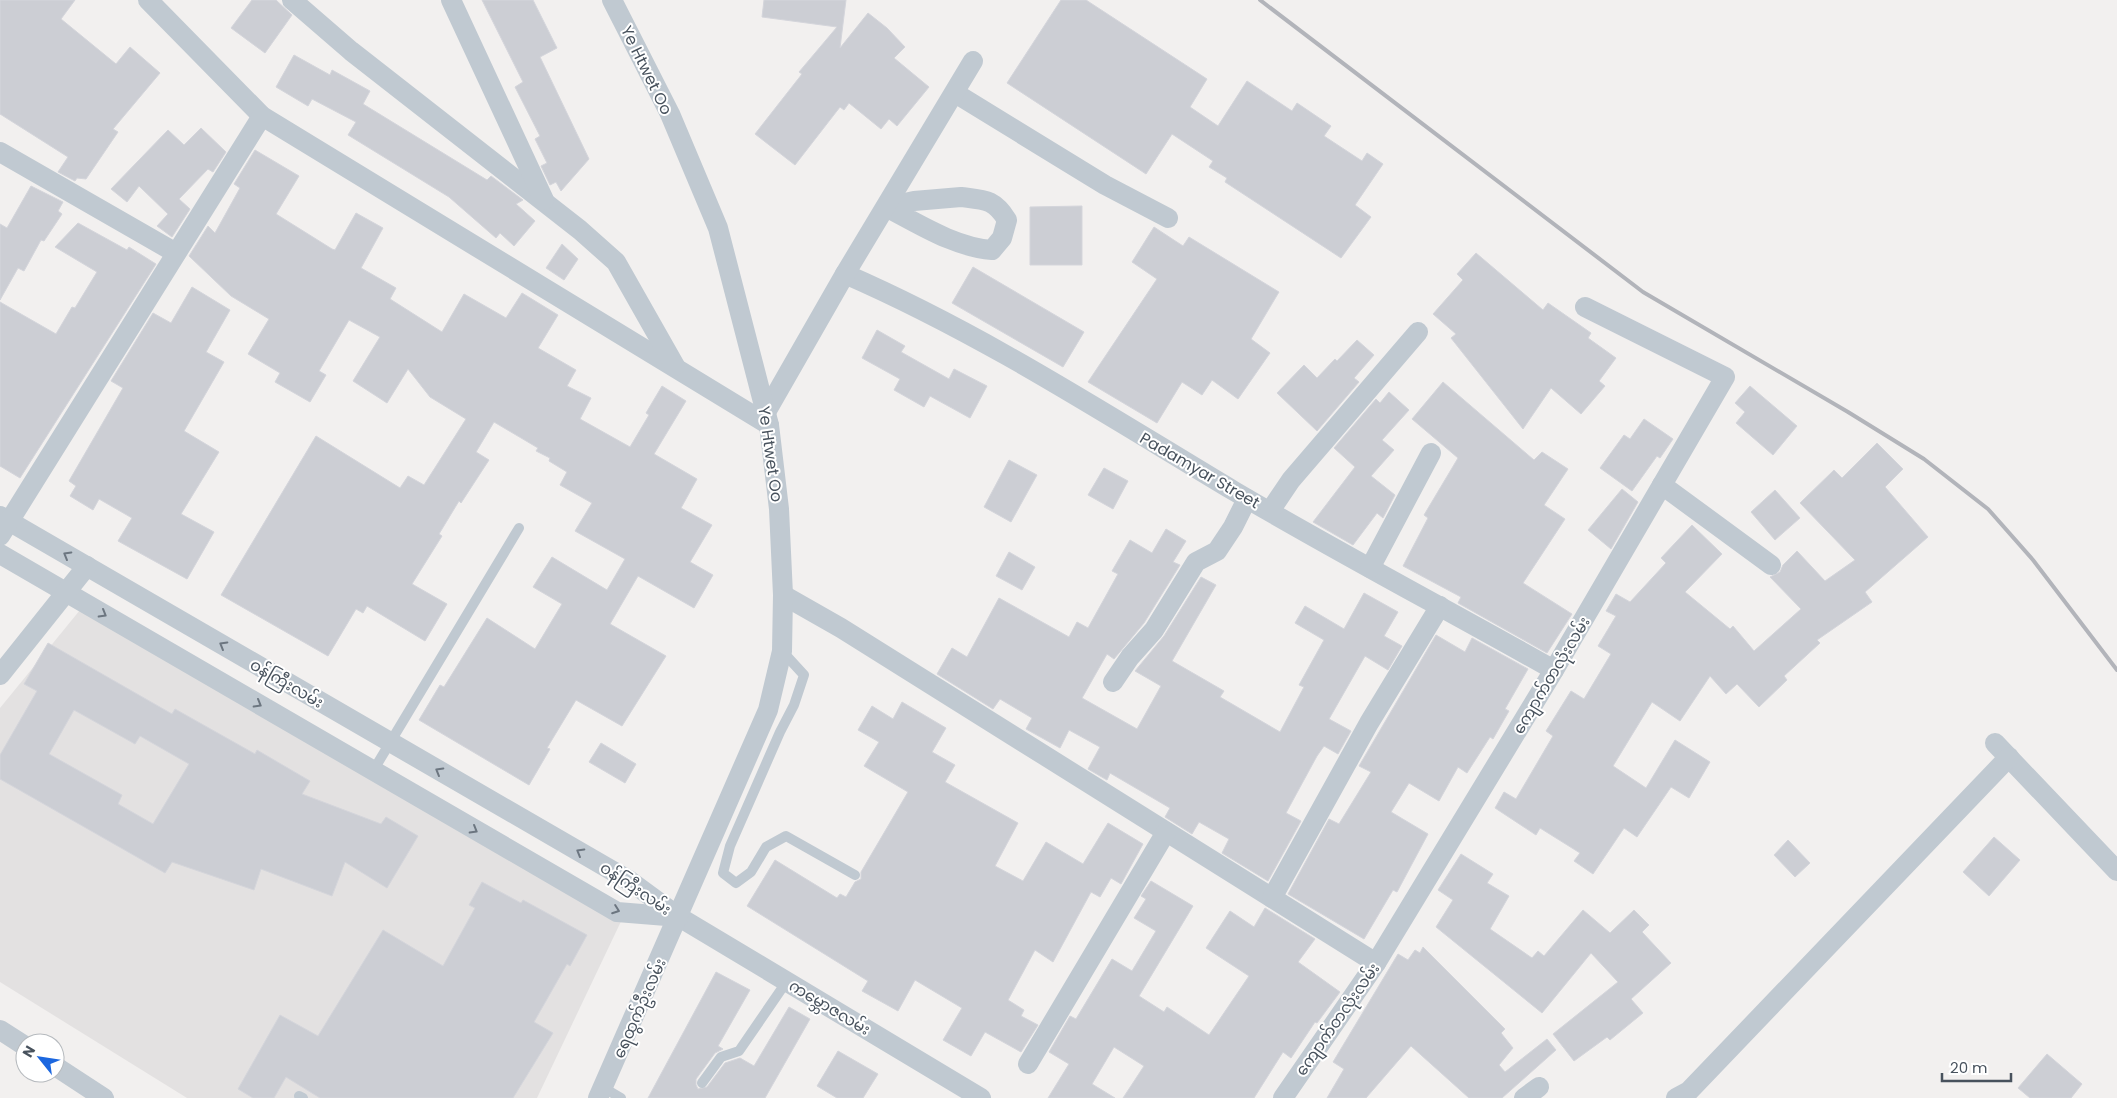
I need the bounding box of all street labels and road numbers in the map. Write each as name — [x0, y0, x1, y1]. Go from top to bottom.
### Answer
street label: Ye Htwet Oo — [615, 22, 678, 119]
street label: Ye Htwet Oo — [752, 405, 789, 503]
street label: Padamyar Street — [1135, 427, 1264, 514]
street label: ကျောက်တလုံးလမ်း — [1507, 612, 1598, 740]
street label: ဝန်ကြီးလမ်း — [245, 653, 328, 715]
street label: ဝန်ကြီးလမ်း — [594, 856, 676, 922]
street label: ရေထွက်ဦးလမ်း — [607, 954, 674, 1063]
street label: ကျောက်တလုံးလမ်း — [1290, 958, 1387, 1082]
street label: ကမ္ဘောဇလမ်း — [784, 974, 875, 1043]

